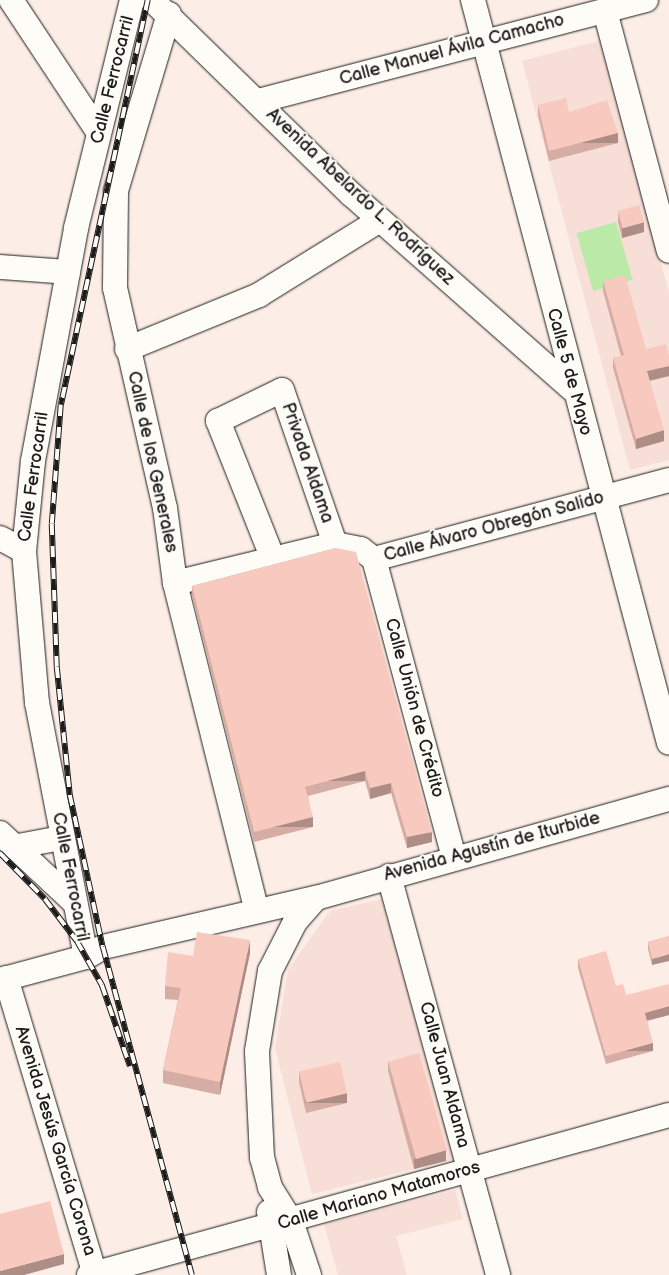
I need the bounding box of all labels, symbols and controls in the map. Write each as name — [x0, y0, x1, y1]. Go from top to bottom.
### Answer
street label: Calle Manuel Ávila Camacho — [337, 10, 567, 90]
street label: Calle Ferrocarril — [87, 14, 139, 146]
street label: Avenida Abelardo L. Rodríguez — [261, 104, 459, 290]
street label: Calle 5 de Mayo — [542, 306, 596, 438]
street label: Calle de los Generales — [122, 369, 182, 555]
street label: Privada Aldama — [276, 400, 338, 526]
street label: Calle Ferrocarril — [14, 411, 54, 543]
street label: Calle Álvaro Obregón Salido — [381, 487, 607, 567]
street label: Calle Unión de Crédito — [380, 616, 448, 800]
street label: Avenida Agustín de Iturbide — [382, 808, 602, 886]
street label: Calle Ferrocarril — [47, 811, 93, 943]
street label: Calle Juan Aldama — [414, 999, 474, 1151]
street label: Avenida Jesús García Corona — [10, 1023, 100, 1259]
street label: Calle Mariano Matamoros — [275, 1157, 483, 1235]

